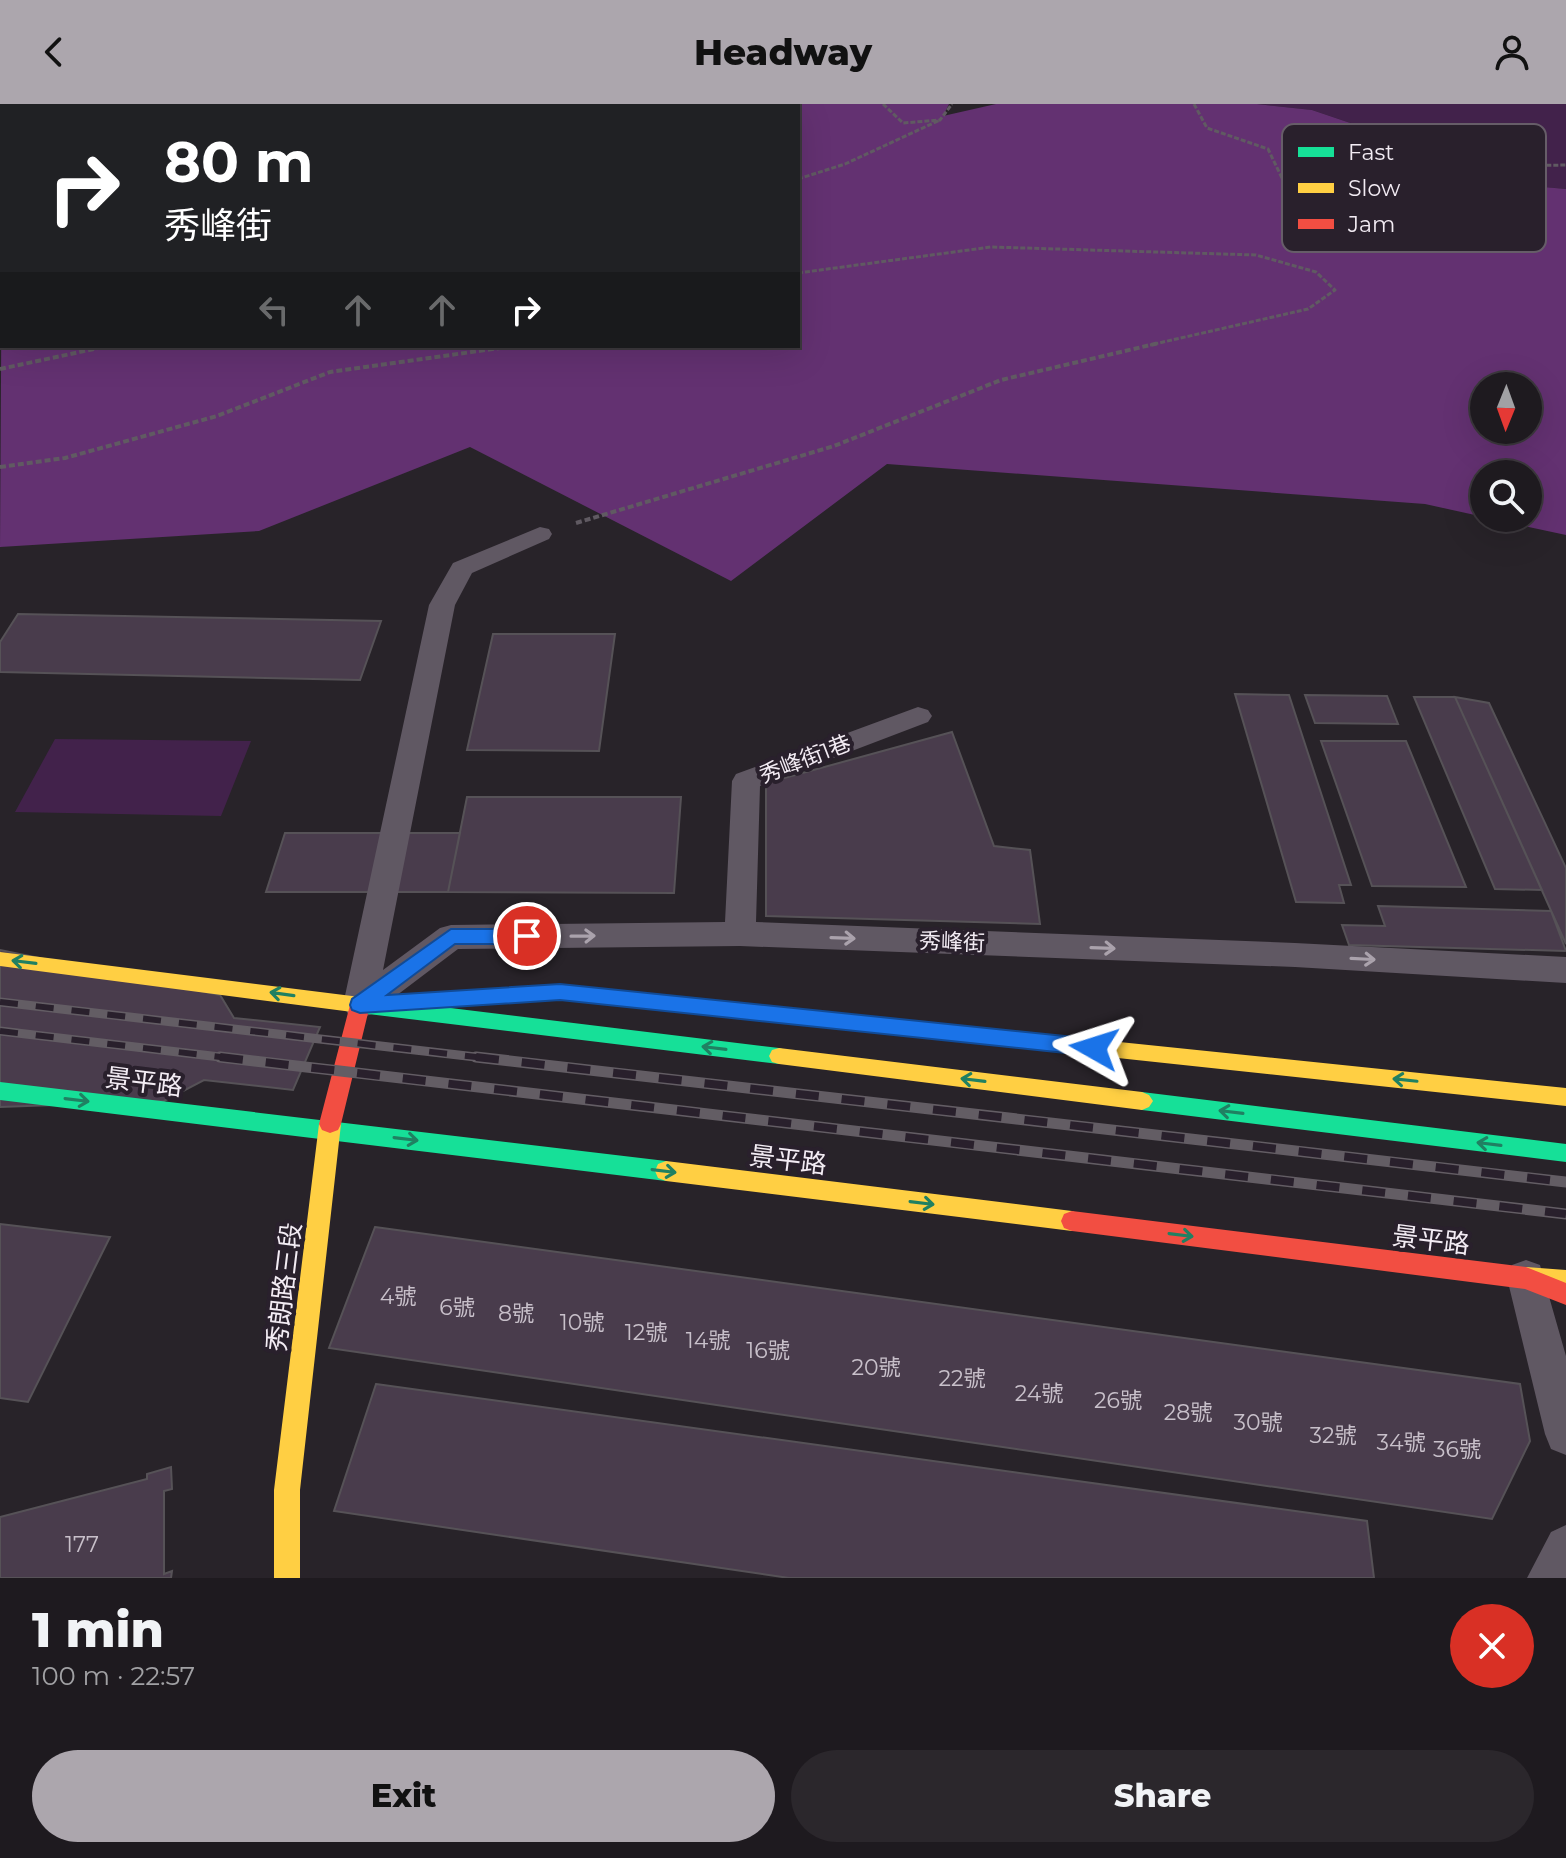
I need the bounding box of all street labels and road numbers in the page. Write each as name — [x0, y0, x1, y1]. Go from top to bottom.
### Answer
street label: 秀峰街1巷 — [755, 729, 855, 789]
street label: 秀峰街 — [919, 927, 985, 957]
street label: 景平路 — [103, 1061, 185, 1103]
street label: 景平路 — [747, 1139, 829, 1181]
street label: 景平路 — [1390, 1219, 1472, 1261]
street label: 秀朗路三段 — [260, 1221, 308, 1353]

